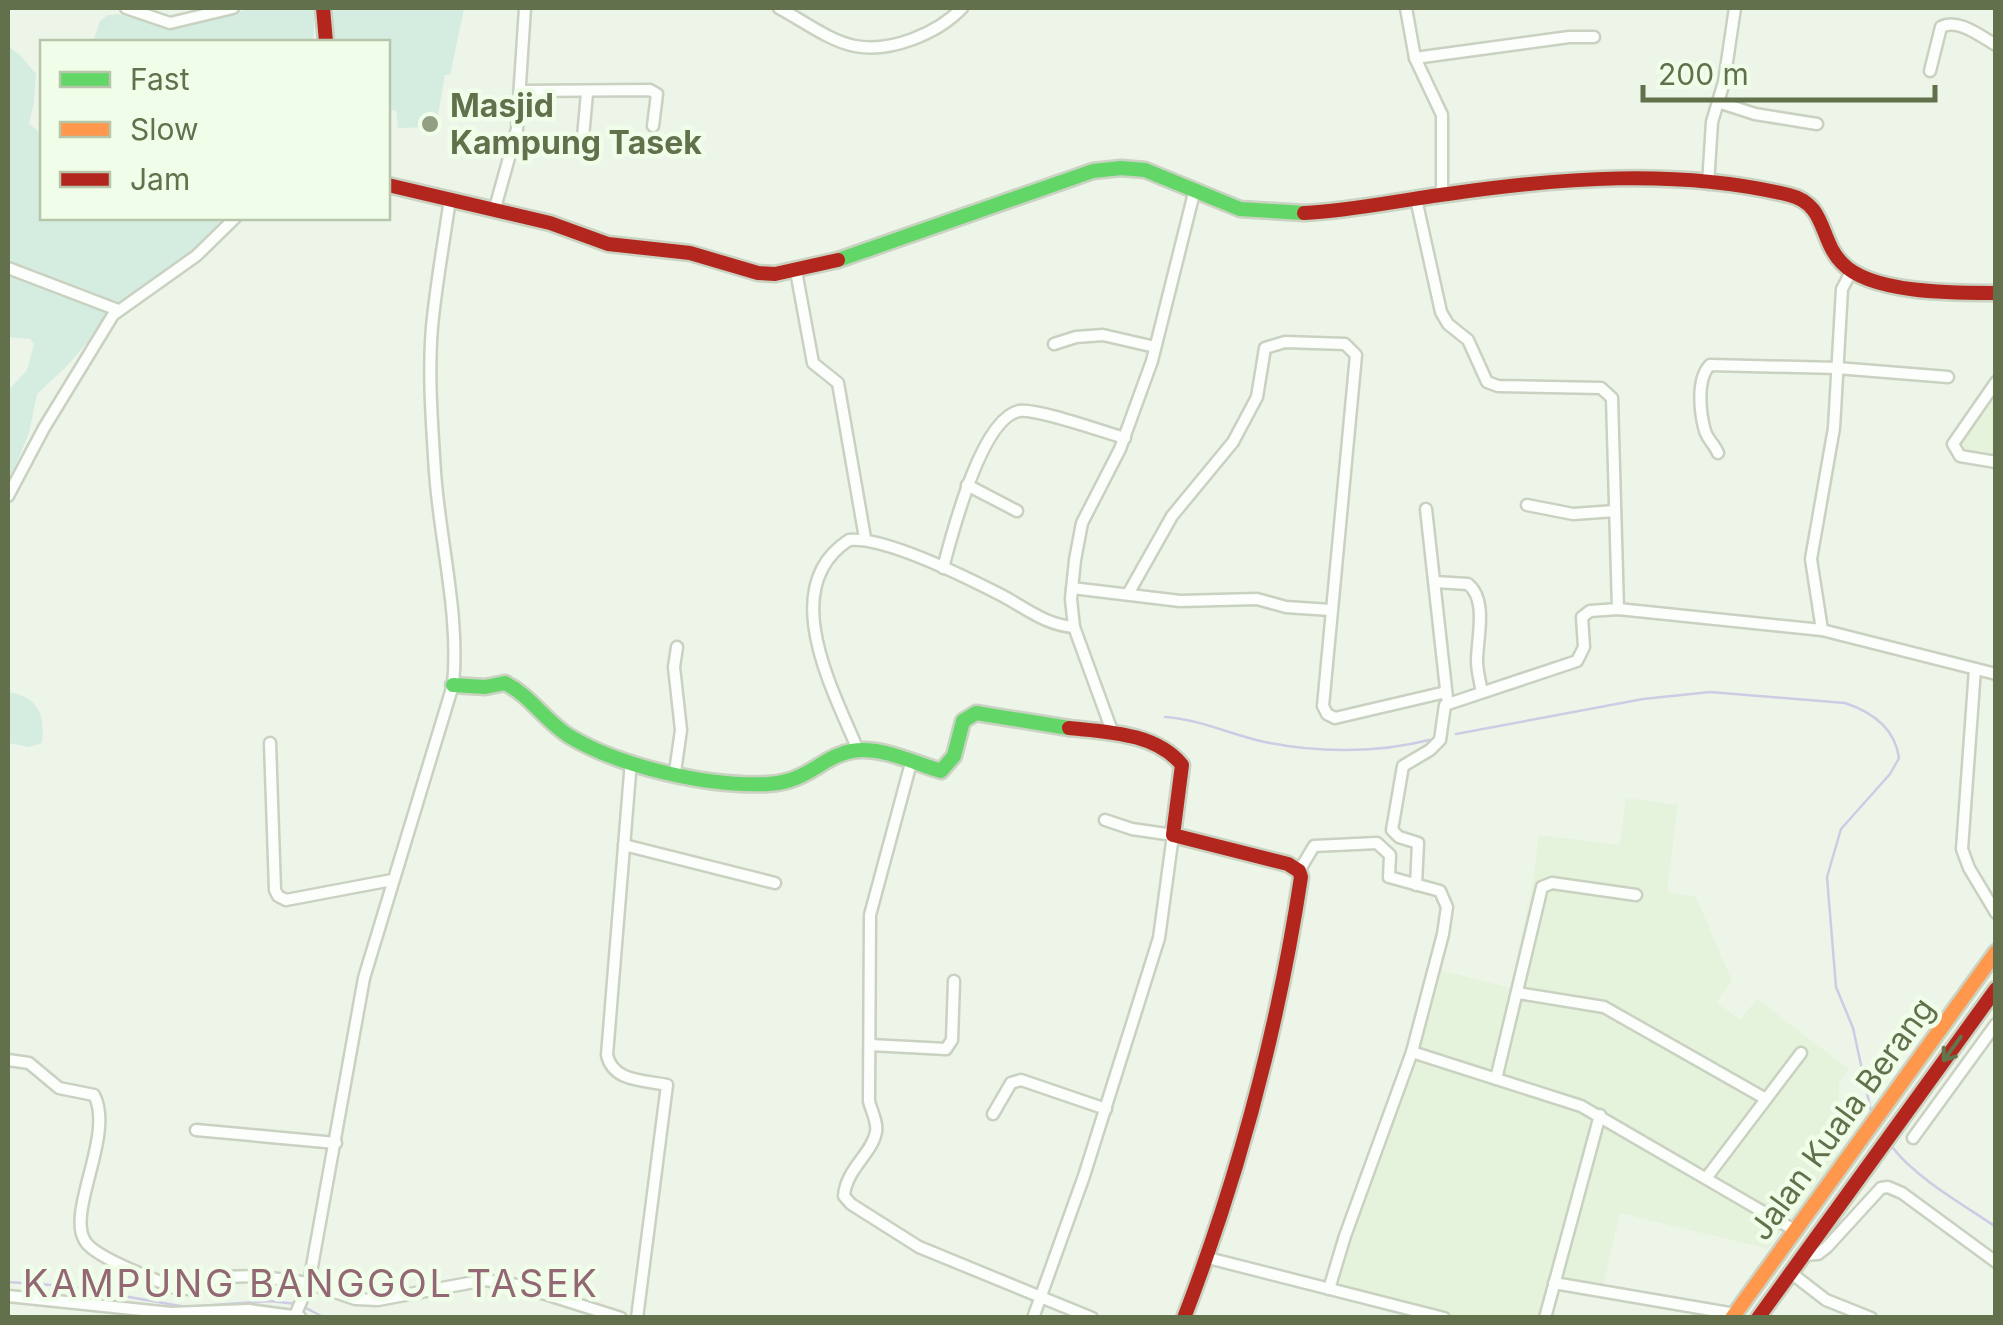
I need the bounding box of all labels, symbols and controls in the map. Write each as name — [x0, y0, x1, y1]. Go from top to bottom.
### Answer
legend — [40, 40, 390, 220]
scale bar — [1643, 40, 1936, 102]
text: 200 m — [1658, 56, 1749, 92]
text: Fast — [130, 61, 190, 97]
place label: Masjid Kampung Tasek — [450, 86, 702, 162]
text: Slow — [130, 111, 199, 147]
marker: Masjid Kampung Tasek — [419, 113, 441, 135]
text: Jam — [130, 161, 190, 197]
street label: Jalan Kuala Berang — [1741, 990, 1943, 1247]
one-way arrow — [1942, 1035, 1963, 1063]
district label: KAMPUNG BANGGOL TASEK — [23, 1260, 599, 1306]

